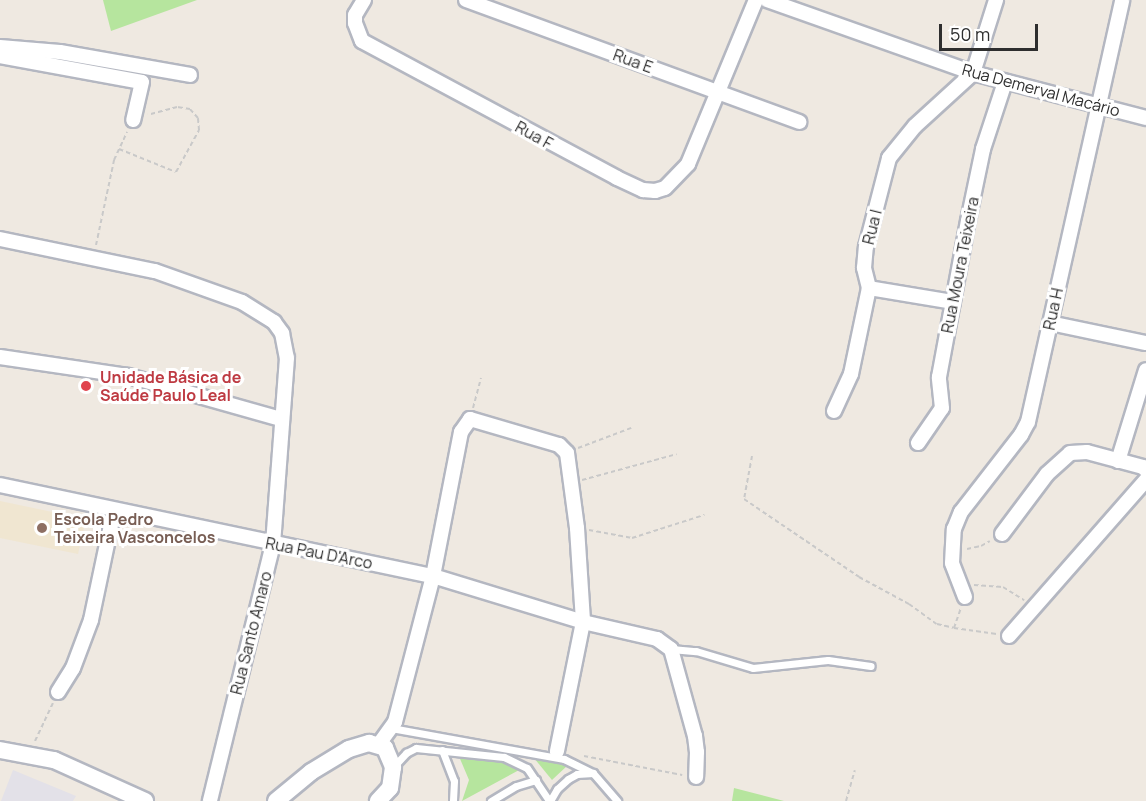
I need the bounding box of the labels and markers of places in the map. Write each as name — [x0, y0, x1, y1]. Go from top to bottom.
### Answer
place label: Unidade Básica de Saúde Paulo Leal — [100, 367, 241, 405]
marker: Unidade Básica de Saúde Paulo Leal — [77, 377, 95, 395]
place label: Escola Pedro Teixeira Vasconcelos — [54, 509, 215, 547]
marker: Escola Pedro Teixeira Vasconcelos — [35, 521, 49, 535]

